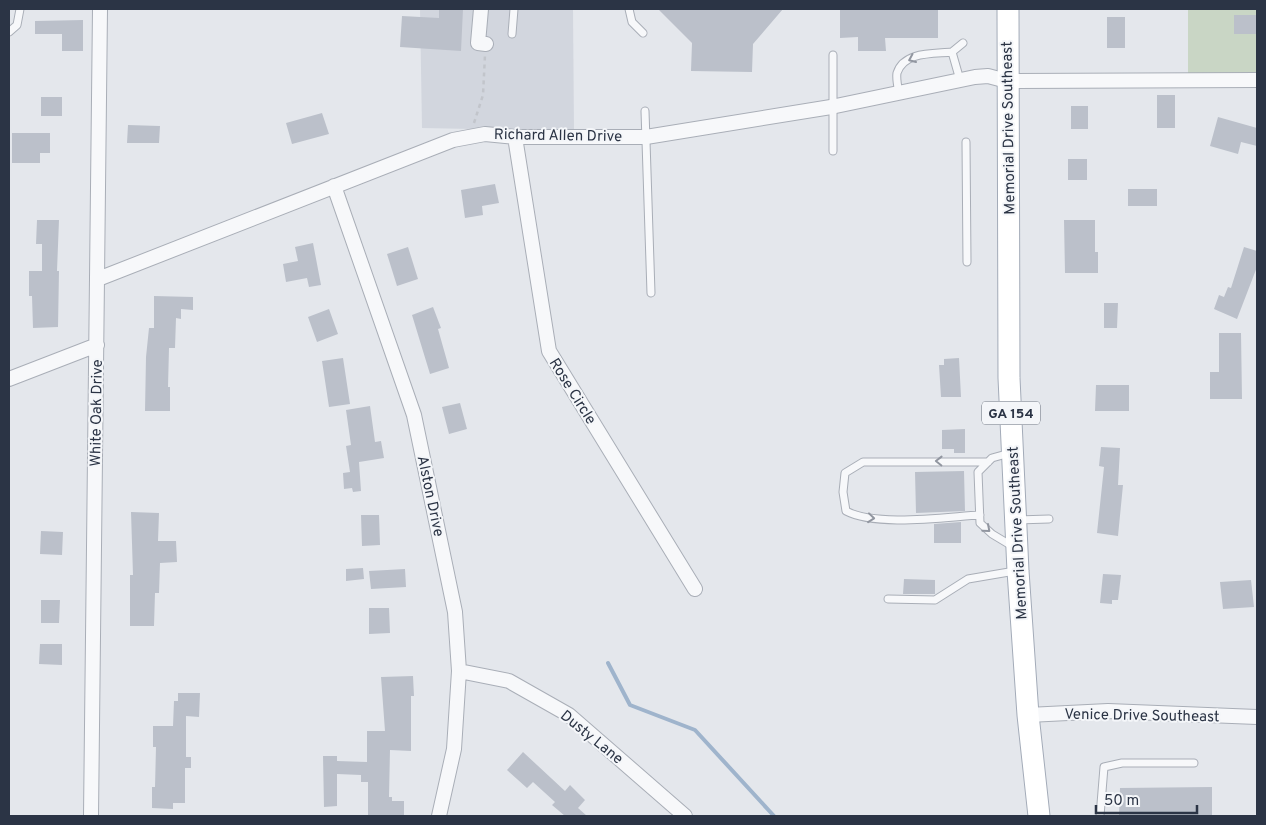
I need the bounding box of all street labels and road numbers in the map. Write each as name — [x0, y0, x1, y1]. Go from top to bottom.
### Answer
street label: Memorial Drive Southeast — [998, 41, 1021, 215]
street label: Richard Allen Drive — [494, 126, 622, 147]
street label: Rose Circle — [544, 355, 600, 429]
street label: White Oak Drive — [87, 359, 108, 467]
road number: GA 154 — [982, 402, 1040, 424]
street label: Memorial Drive Southeast — [1004, 446, 1033, 620]
street label: Alston Drive — [412, 454, 447, 539]
street label: Venice Drive Southeast — [1064, 706, 1220, 727]
street label: Dusty Lane — [556, 707, 626, 769]

